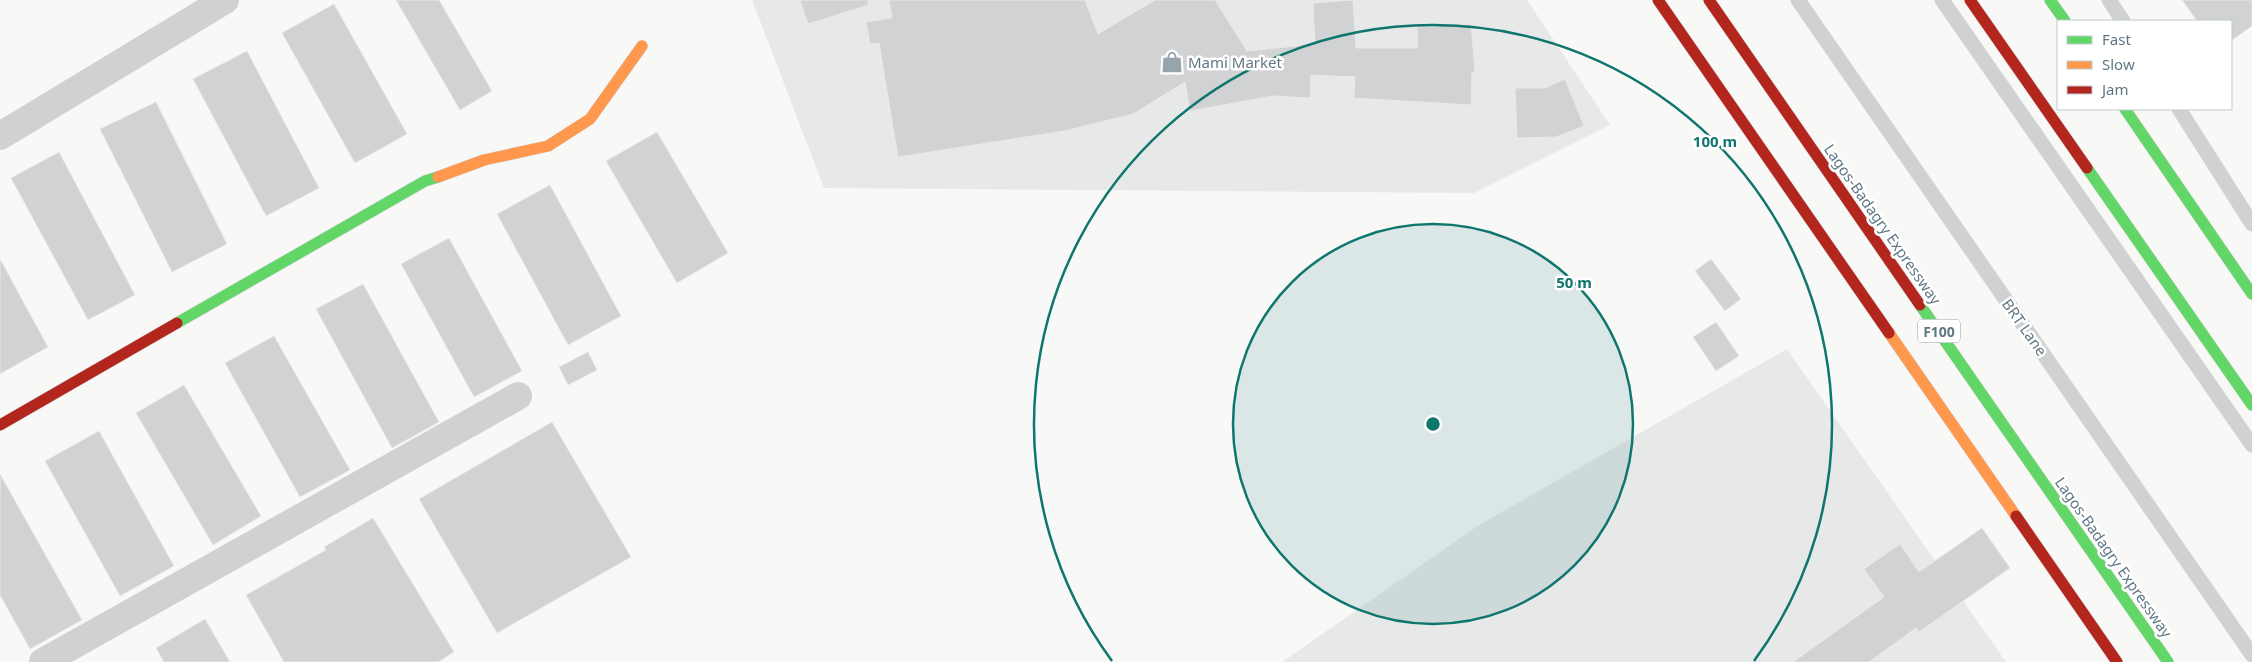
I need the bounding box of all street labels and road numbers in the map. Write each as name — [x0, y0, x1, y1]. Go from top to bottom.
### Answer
street label: Lagos-Badagry Expressway — [1820, 140, 1946, 308]
street label: BRT Lane — [1998, 295, 2052, 359]
road number: F100 — [1918, 320, 1960, 342]
street label: Lagos-Badagry Expressway — [2051, 473, 2177, 641]

